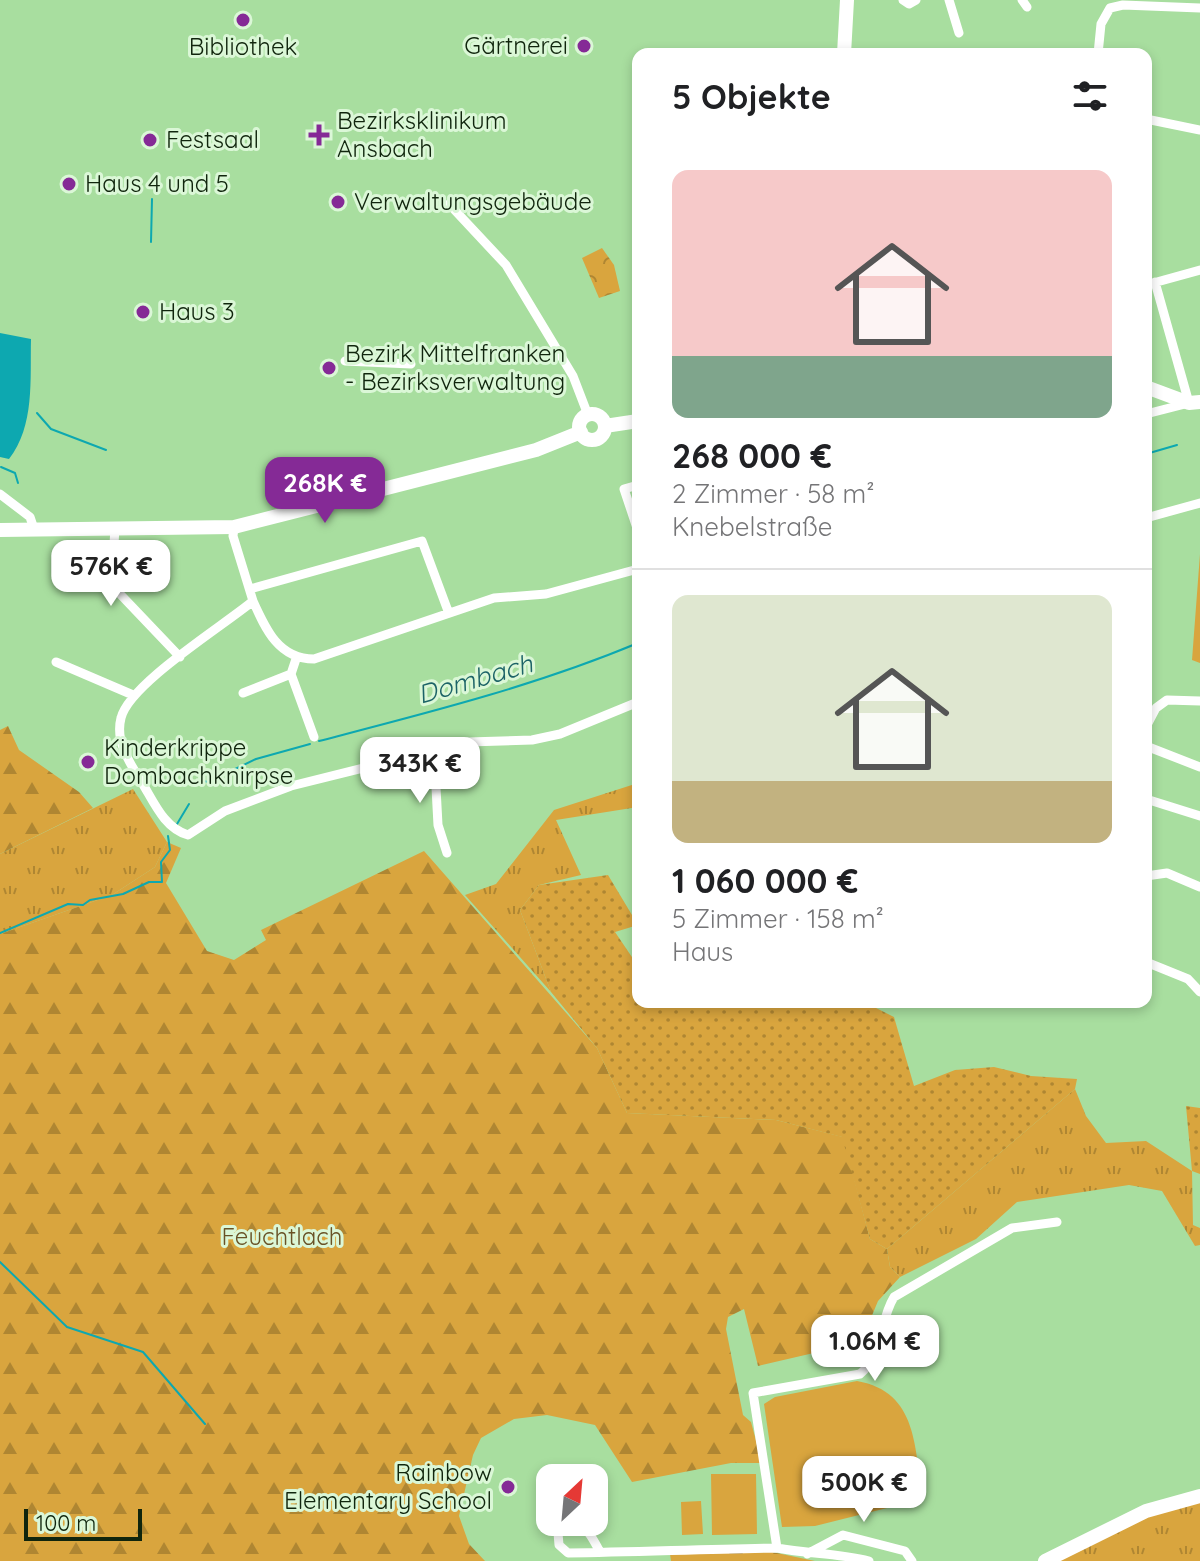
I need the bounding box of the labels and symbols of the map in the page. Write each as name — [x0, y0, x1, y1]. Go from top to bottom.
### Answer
marker: Bibliothek — [234, 11, 252, 29]
place label: Gärtnerei — [464, 30, 568, 60]
place label: Bibliothek — [189, 31, 297, 61]
marker: Gärtnerei — [575, 37, 593, 55]
place label: Bezirksklinikum Ansbach — [337, 105, 507, 163]
place label: Festsaal — [166, 124, 259, 154]
marker: Bezirksklinikum Ansbach — [308, 124, 330, 146]
marker: Festsaal — [141, 131, 159, 149]
place label: Haus 4 und 5 — [85, 168, 229, 198]
marker: Haus 4 und 5 — [60, 175, 78, 193]
place label: Verwaltungsgebäude — [354, 186, 592, 216]
marker: Verwaltungsgebäude — [329, 193, 347, 211]
place label: Haus 3 — [159, 296, 235, 326]
marker: Haus 3 — [134, 303, 152, 321]
place label: Bezirk Mittelfranken - Bezirksverwaltung — [345, 338, 565, 396]
marker: Bezirk Mittelfranken - Bezirksverwaltung — [320, 359, 338, 377]
pin: 268K € — [260, 457, 390, 525]
pin: 576K € — [46, 540, 176, 608]
water label: Dombach — [414, 646, 537, 711]
place label: Kinderkrippe Dombachknirpse — [104, 732, 293, 790]
pin: 343K € — [355, 737, 485, 805]
marker: Kinderkrippe Dombachknirpse — [79, 753, 97, 771]
park label: Feuchtlach — [222, 1221, 342, 1251]
pin: 1.06M € — [801, 1315, 949, 1383]
pin: 500K € — [799, 1456, 929, 1524]
place label: Rainbow Elementary School — [284, 1457, 492, 1515]
north arrow — [536, 1464, 608, 1536]
marker: Rainbow Elementary School — [499, 1478, 517, 1496]
scale bar — [24, 1505, 142, 1541]

